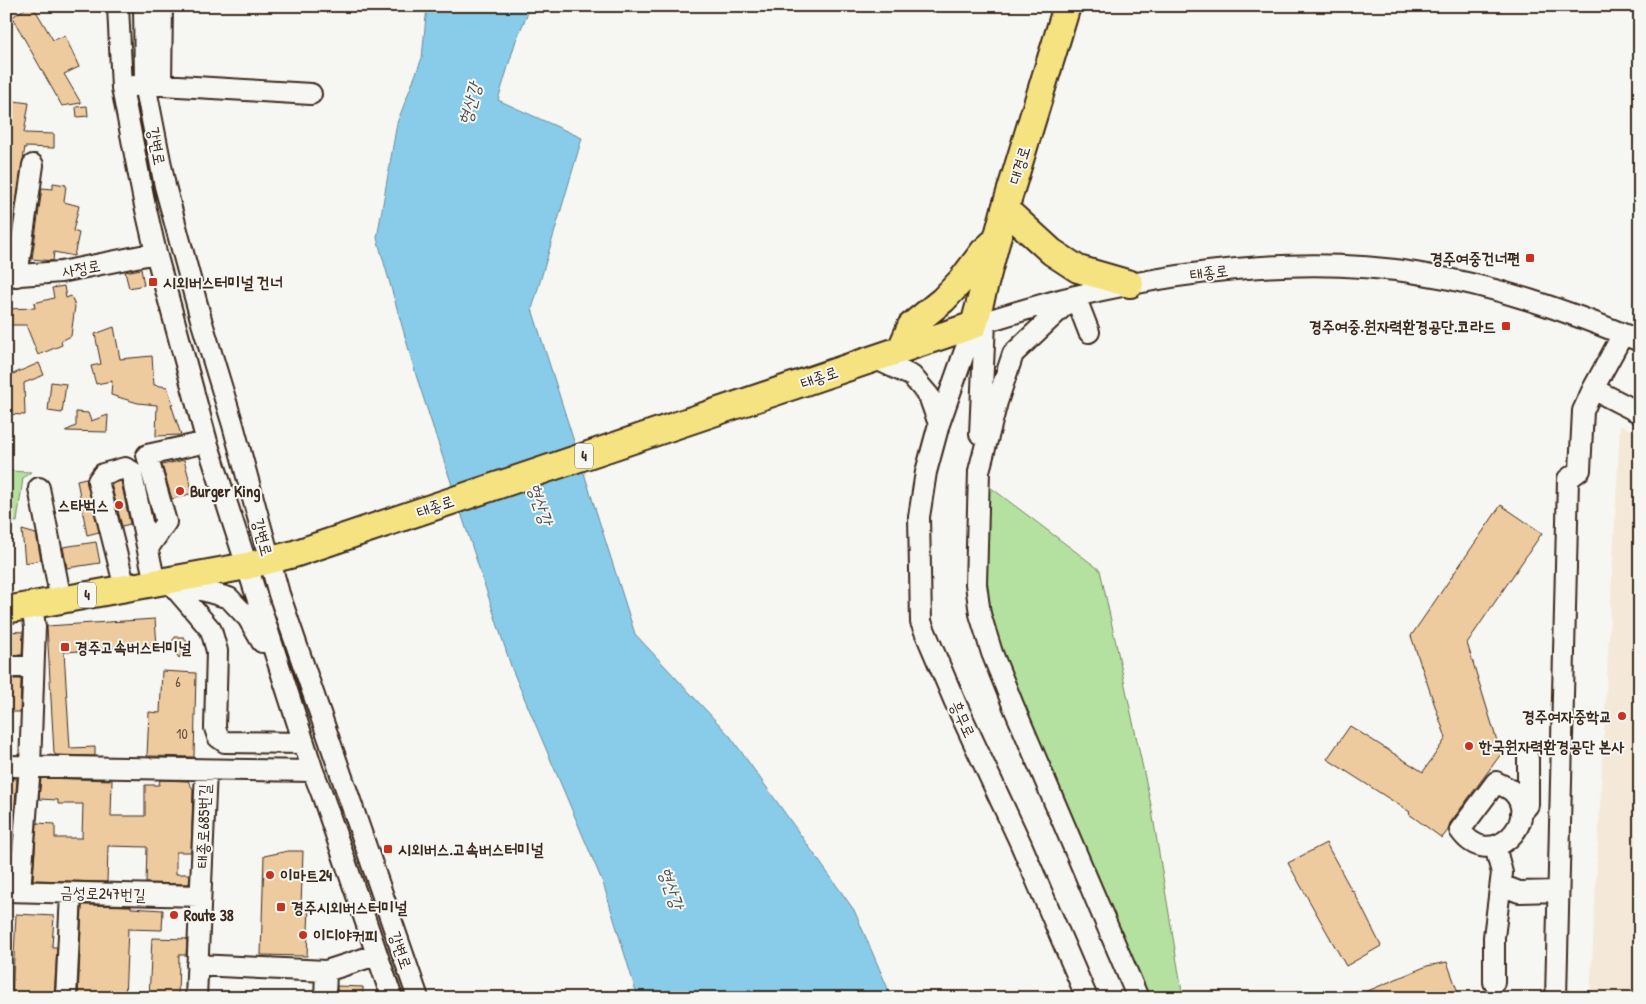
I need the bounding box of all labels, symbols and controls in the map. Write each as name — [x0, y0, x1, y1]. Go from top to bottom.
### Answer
water label: 형산강 — [452, 77, 488, 128]
street label: 강변로 — [143, 125, 171, 167]
street label: 대경로 — [1003, 143, 1035, 187]
place label: 경주여중건너편 — [1430, 247, 1520, 269]
marker: 경주여중건너편 — [1524, 252, 1536, 264]
street label: 사정로 — [60, 254, 102, 282]
street label: 태종로 — [1188, 259, 1230, 285]
place label: 시외버스터미널 건너 — [163, 271, 283, 293]
marker: 시외버스터미널 건너 — [147, 276, 159, 288]
place label: 경주여중.원자력환경공단.코라드 — [1309, 315, 1496, 337]
marker: 경주여중.원자력환경공단.코라드 — [1500, 320, 1512, 332]
street label: 태종로 — [797, 360, 841, 394]
road number: 4 — [575, 444, 593, 468]
water label: 형산강 — [522, 479, 560, 531]
place label: Burger King — [190, 480, 260, 503]
marker: Burger King — [174, 485, 186, 497]
street label: 태종로 — [413, 489, 457, 523]
place label: 스타벅스 — [58, 494, 109, 516]
marker: 스타벅스 — [113, 499, 125, 511]
street label: 강변로 — [247, 515, 279, 559]
road number: 4 — [78, 582, 96, 608]
place label: 경주고속버스터미널 — [75, 636, 192, 658]
marker: 경주고속버스터미널 — [59, 641, 71, 653]
house number: 6 — [175, 672, 181, 691]
street label: 흥무로 — [945, 697, 981, 741]
place label: 경주여자중학교 — [1522, 705, 1612, 727]
marker: 경주여자중학교 — [1616, 710, 1628, 722]
house number: 10 — [176, 724, 188, 743]
place label: 한국원자력환경공단 본사 — [1478, 735, 1624, 757]
marker: 한국원자력환경공단 본사 — [1463, 740, 1475, 752]
street label: 태종로685번길 — [191, 783, 215, 869]
place label: 시외버스.고속버스터미널 — [398, 838, 544, 860]
marker: 시외버스.고속버스터미널 — [382, 843, 394, 855]
water label: 형산강 — [653, 863, 691, 915]
place label: 이마트24 — [280, 864, 332, 886]
marker: 이마트24 — [264, 869, 276, 881]
street label: 금성로247번길 — [60, 881, 146, 905]
place label: 경주시외버스터미널 — [291, 896, 408, 918]
marker: 경주시외버스터미널 — [275, 901, 287, 913]
place label: Route 38 — [184, 904, 234, 926]
marker: Route 38 — [168, 909, 180, 921]
place label: 이디야커피 — [313, 924, 378, 946]
street label: 강변로 — [384, 928, 418, 972]
marker: 이디야커피 — [297, 929, 309, 941]

